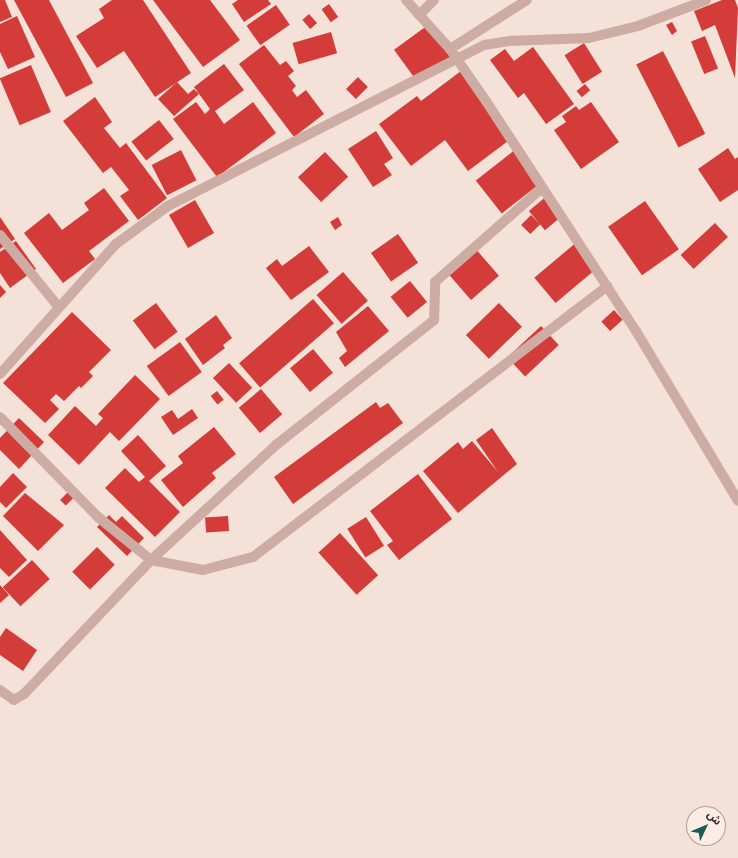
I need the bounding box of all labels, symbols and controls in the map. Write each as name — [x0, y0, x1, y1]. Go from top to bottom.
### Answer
north arrow — [686, 806, 726, 846]
text: ش — [704, 807, 725, 829]

